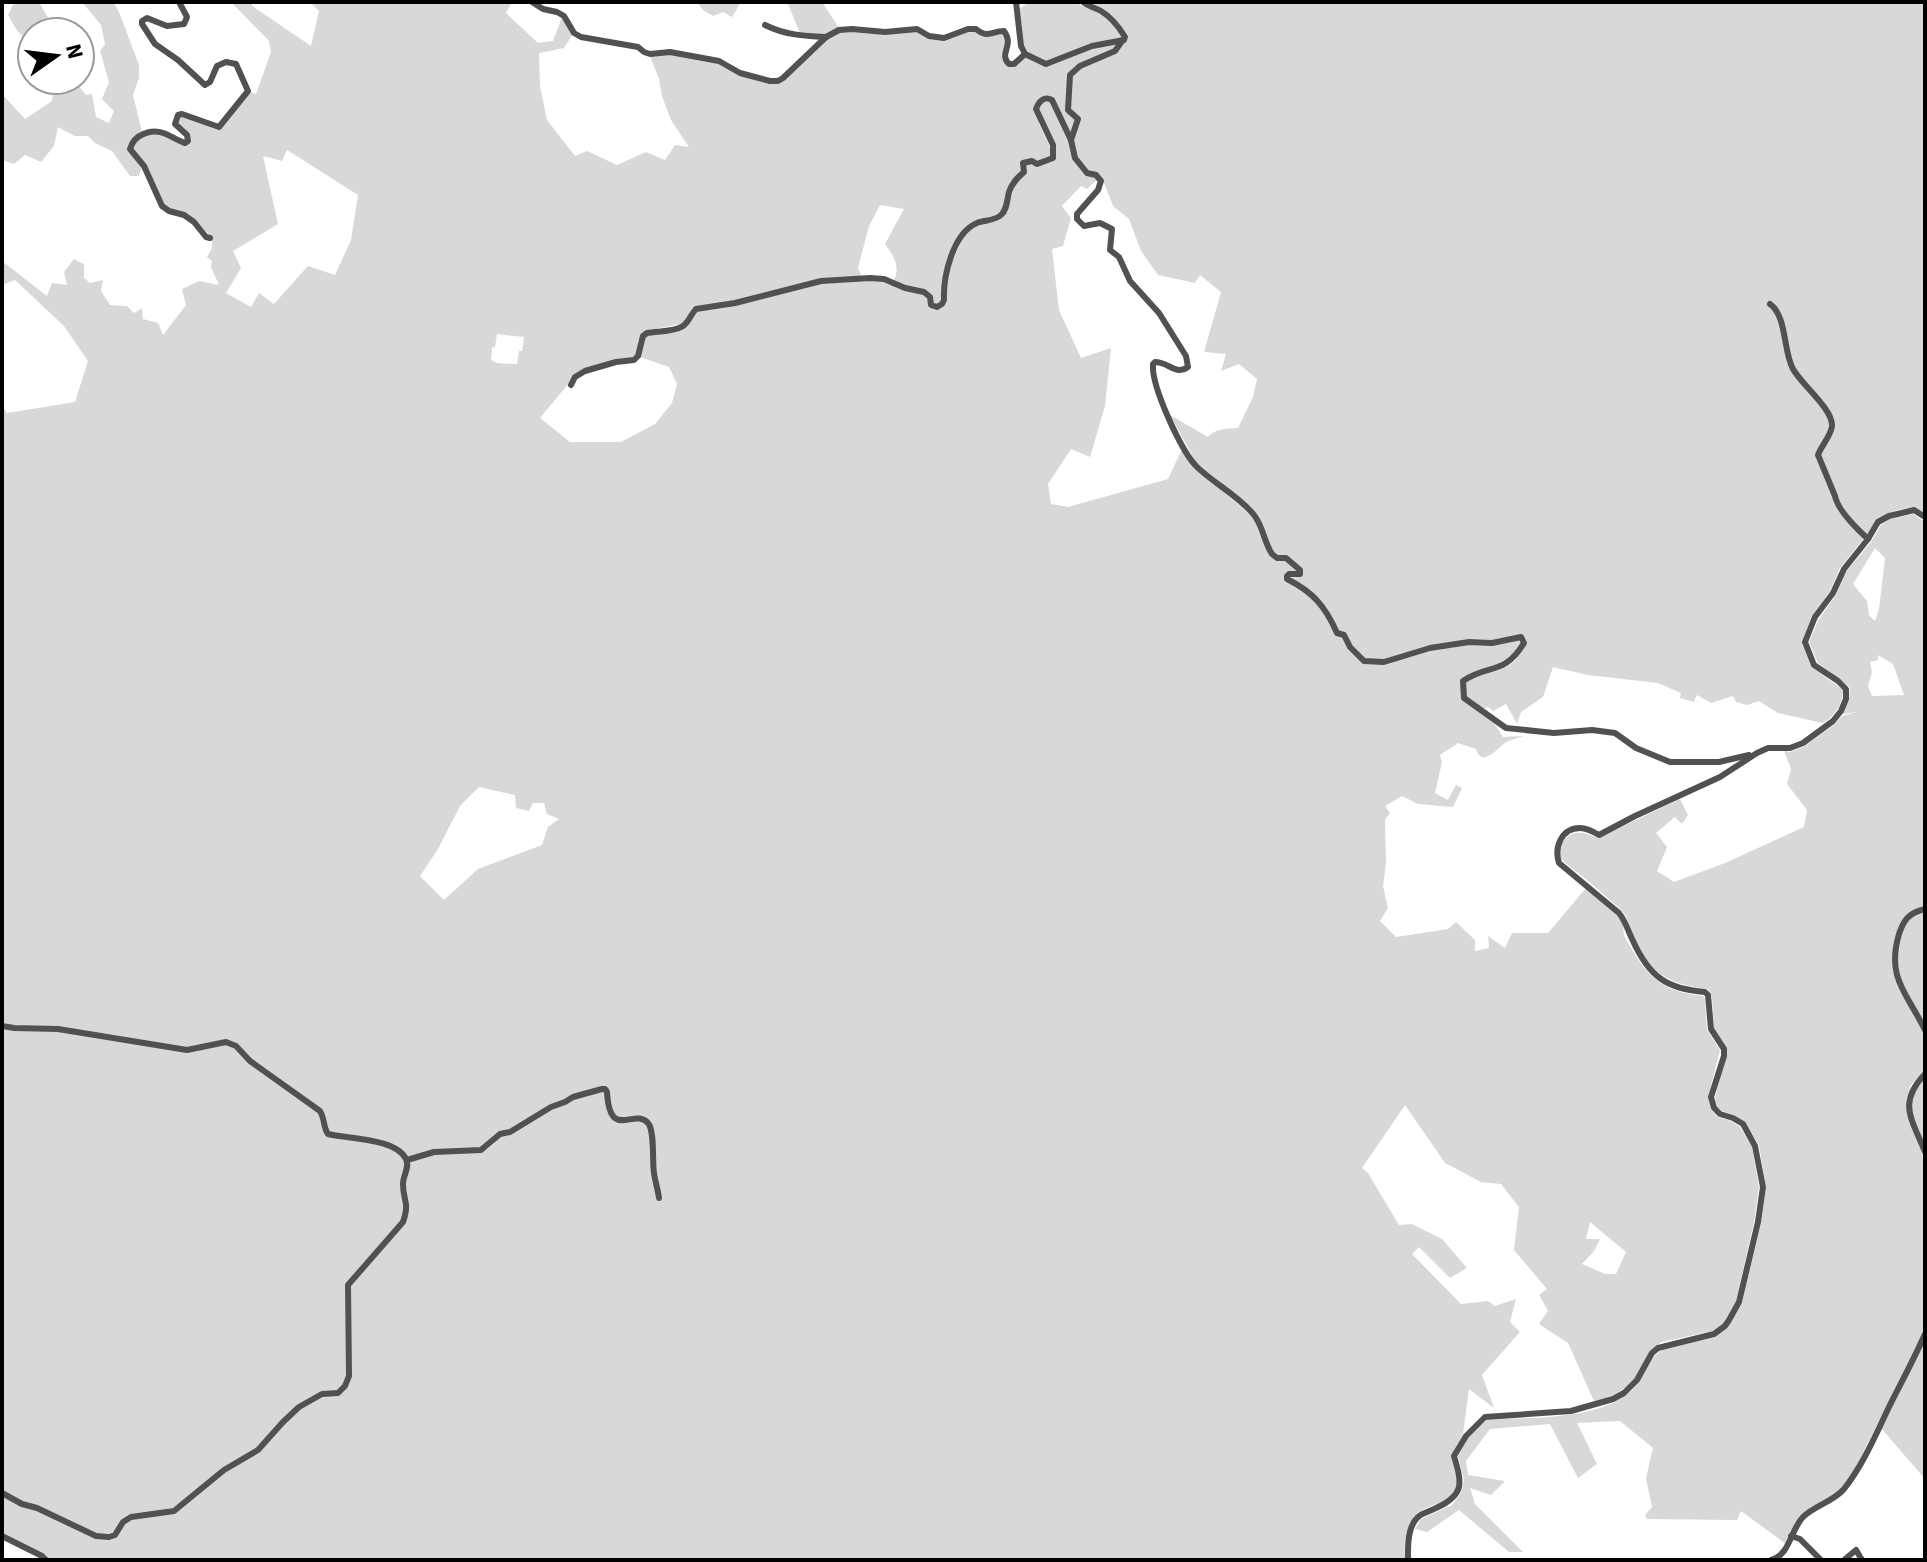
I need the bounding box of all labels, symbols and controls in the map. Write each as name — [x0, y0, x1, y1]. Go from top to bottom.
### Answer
north arrow — [16, 16, 96, 96]
text: N — [57, 40, 92, 62]

